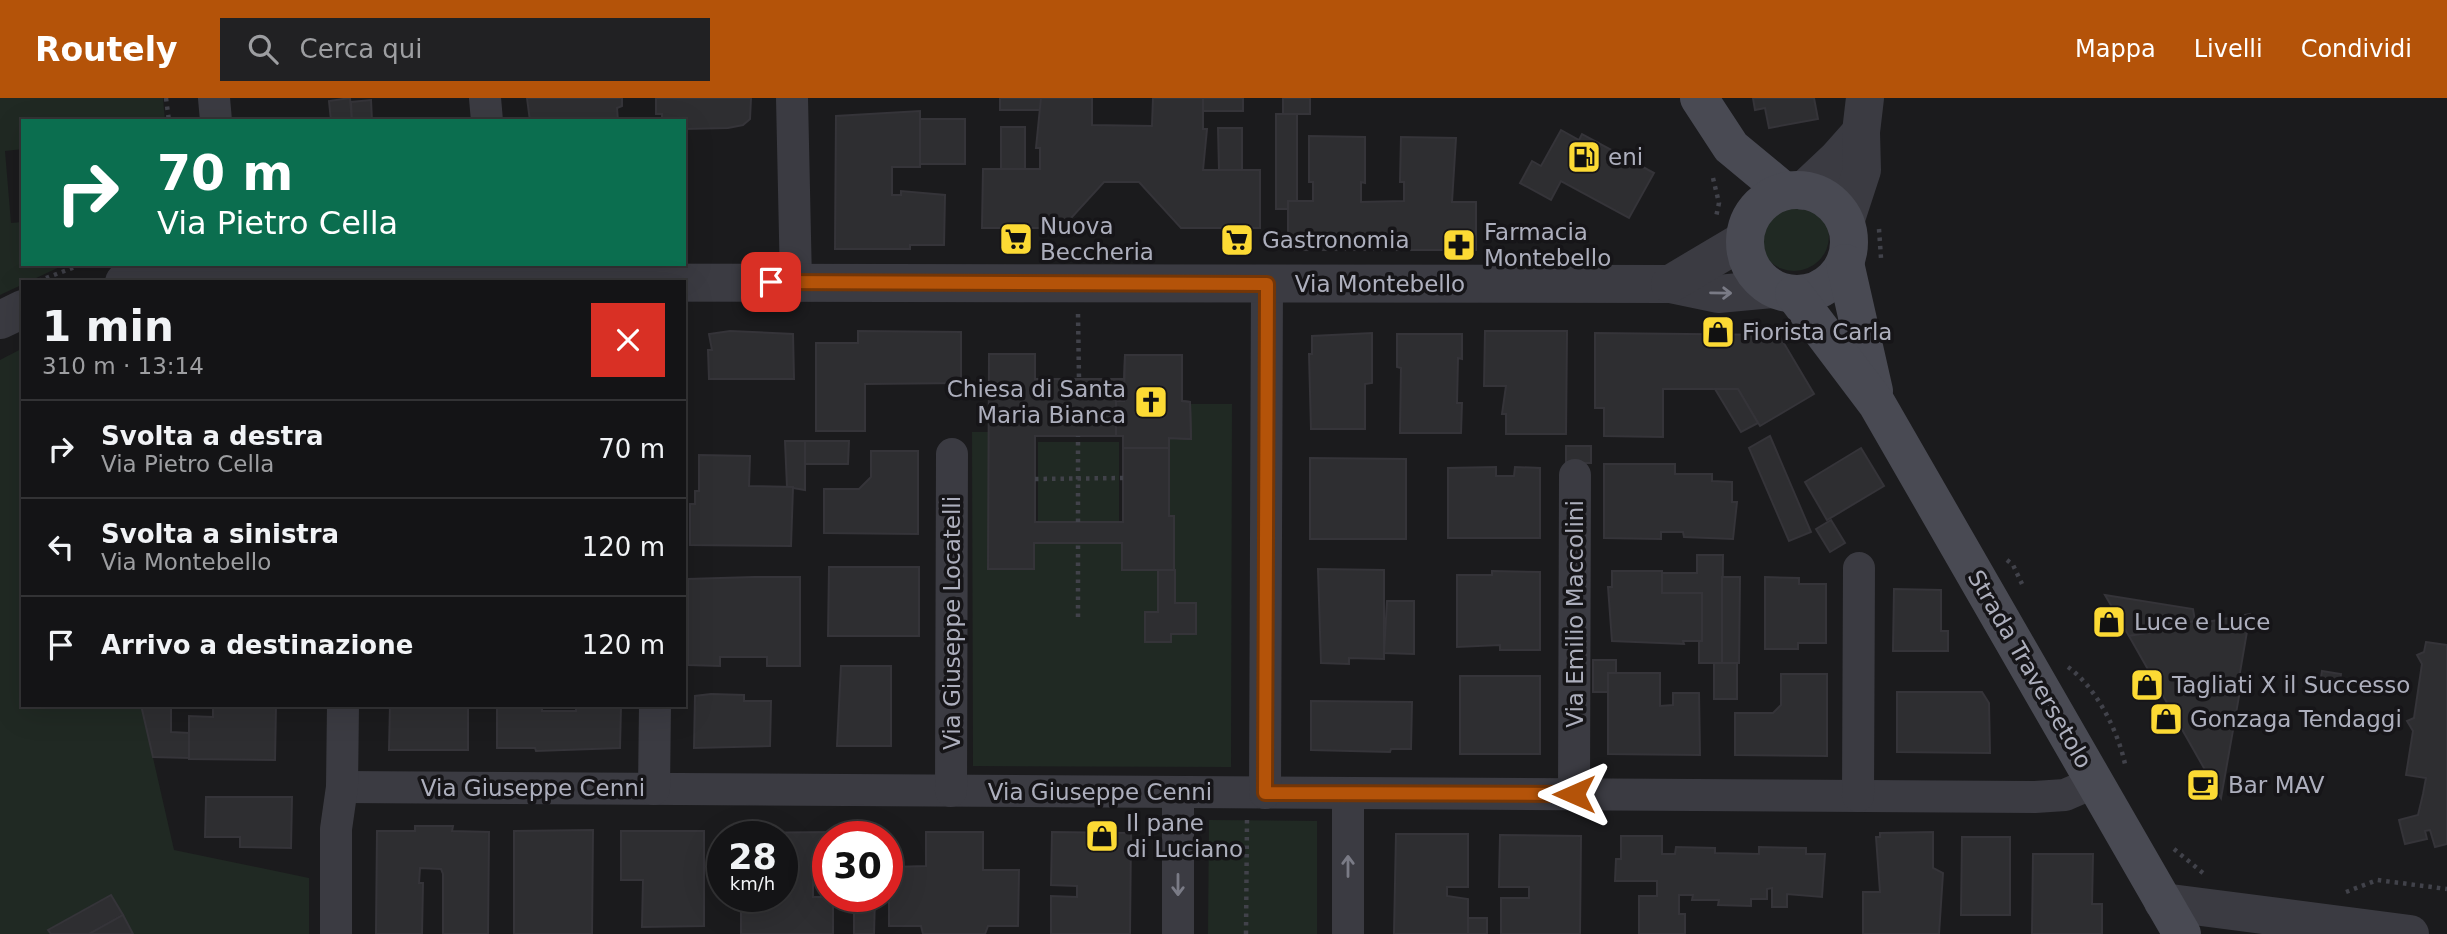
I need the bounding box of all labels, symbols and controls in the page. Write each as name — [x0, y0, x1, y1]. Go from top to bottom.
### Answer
search box — [220, 18, 710, 81]
text: Routely — [35, 30, 178, 69]
icon: search — [244, 30, 282, 68]
text: Cerca qui — [300, 34, 423, 64]
text: Mappa — [2075, 35, 2156, 63]
text: Livelli — [2194, 35, 2263, 63]
text: Condividi — [2301, 35, 2412, 63]
fuel station icon: eni — [1565, 138, 1603, 176]
place label: eni — [1608, 144, 1643, 170]
text: 70 m — [157, 145, 293, 202]
icon: right — [42, 147, 133, 238]
text: Via Pietro Cella — [157, 204, 398, 242]
place label: Nuova Beccheria — [1040, 213, 1154, 265]
place label: Farmacia Montebello — [1484, 219, 1611, 271]
supermarket icon: Nuova Beccheria — [997, 220, 1035, 258]
supermarket icon: Gastronomia — [1218, 221, 1256, 259]
pharmacy icon: Farmacia Montebello — [1440, 226, 1478, 264]
place label: Gastronomia — [1262, 227, 1409, 253]
pin — [741, 252, 801, 312]
icon: arrive — [752, 263, 790, 301]
street label: Via Montebello — [1295, 271, 1465, 297]
one-way arrow — [1709, 286, 1732, 299]
text: 1 min — [42, 302, 174, 351]
button: close — [591, 303, 665, 377]
shop icon: Fiorista Carla — [1699, 313, 1737, 351]
place label: Fiorista Carla — [1742, 319, 1892, 345]
text: 310 m · 13:14 — [42, 353, 204, 379]
place label: Chiesa di Santa Maria Bianca — [947, 376, 1126, 428]
church icon: Chiesa di Santa Maria Bianca — [1132, 383, 1170, 421]
text: Svolta a destra — [101, 421, 324, 451]
icon: right — [42, 430, 80, 468]
text: 70 m — [598, 434, 665, 464]
text: Via Pietro Cella — [101, 451, 274, 477]
street label: Via Giuseppe Locatelli — [939, 496, 965, 750]
street label: Via Emilio Maccolini — [1562, 500, 1588, 728]
text: Svolta a sinistra — [101, 519, 339, 549]
icon: left — [42, 528, 80, 566]
text: 120 m — [582, 532, 665, 562]
text: Via Montebello — [101, 549, 271, 575]
street label: Strada Traversetolo — [1963, 565, 2097, 773]
shop icon: Luce e Luce — [2090, 603, 2128, 641]
place label: Luce e Luce — [2134, 609, 2270, 635]
icon: arrive — [42, 626, 80, 664]
text: Arrivo a destinazione — [101, 630, 413, 660]
text: 120 m — [582, 630, 665, 660]
shop icon: Tagliati X il Successo — [2128, 666, 2166, 704]
place label: Tagliati X il Successo — [2171, 672, 2410, 698]
shop icon: Gonzaga Tendaggi — [2147, 700, 2185, 738]
place label: Gonzaga Tendaggi — [2190, 706, 2402, 732]
position arrow — [1537, 757, 1611, 831]
cafe icon: Bar MAV — [2184, 766, 2222, 804]
place label: Bar MAV — [2228, 772, 2325, 798]
street label: Via Giuseppe Cenni — [421, 775, 645, 801]
street label: Via Giuseppe Cenni — [988, 779, 1212, 805]
place label: Il pane di Luciano — [1126, 810, 1243, 862]
shop icon: Il pane di Luciano — [1083, 817, 1121, 855]
speed limit sign: 30 — [812, 821, 903, 912]
text: 28 — [728, 837, 777, 877]
one-way arrow — [1341, 855, 1355, 878]
text: km/h — [730, 873, 775, 894]
one-way arrow — [1171, 873, 1185, 896]

